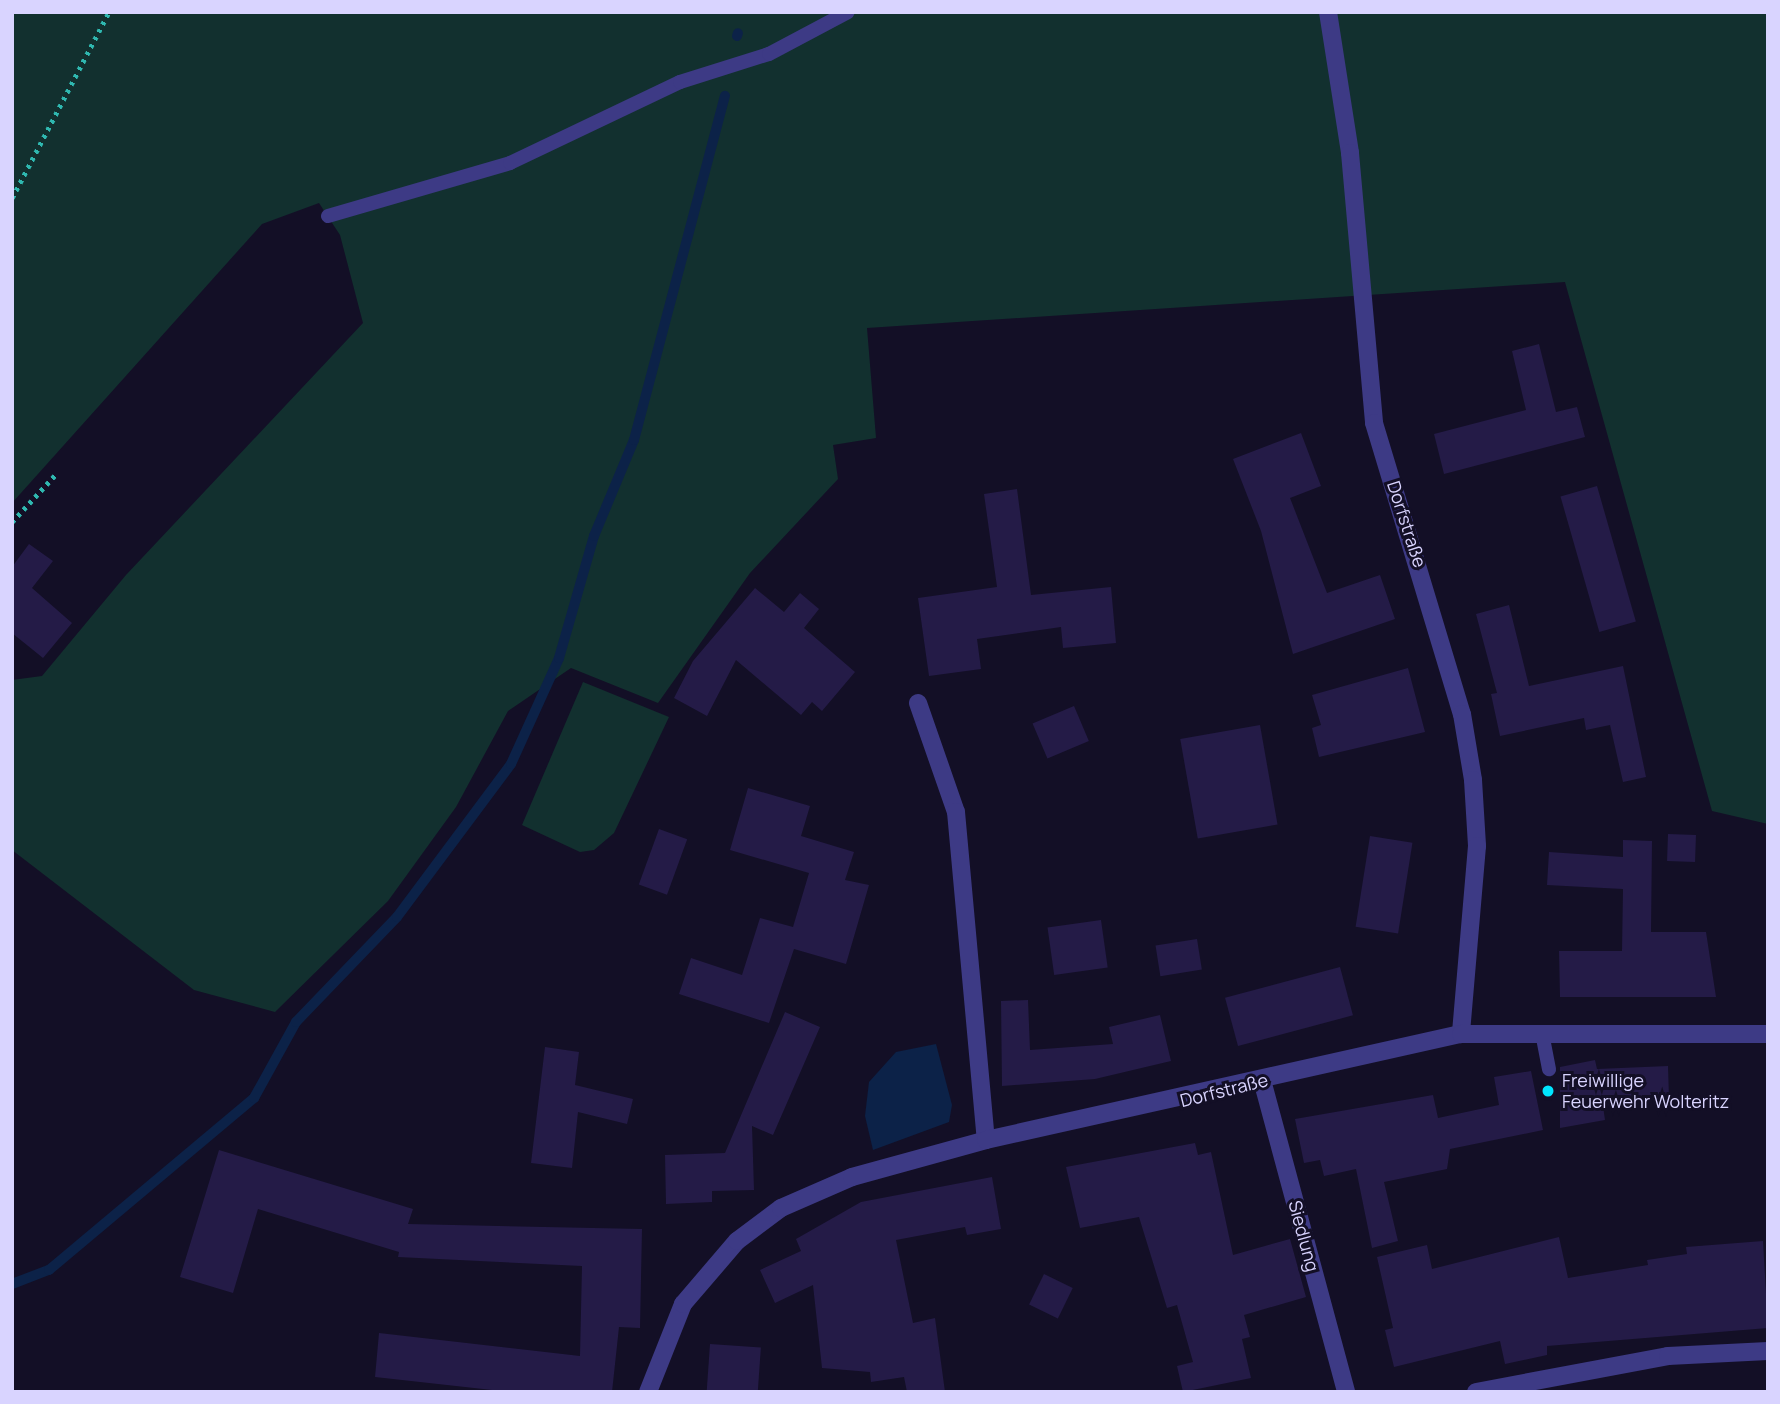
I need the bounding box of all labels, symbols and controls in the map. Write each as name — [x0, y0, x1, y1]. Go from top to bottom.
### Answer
street label: Dorfstraße — [1383, 478, 1431, 570]
street label: Dorfstraße — [1178, 1069, 1270, 1111]
place label: Freiwillige Feuerwehr Wolteritz — [1562, 1070, 1729, 1112]
marker: Freiwillige Feuerwehr Wolteritz — [1540, 1083, 1556, 1099]
street label: Siedlung — [1284, 1198, 1324, 1274]

